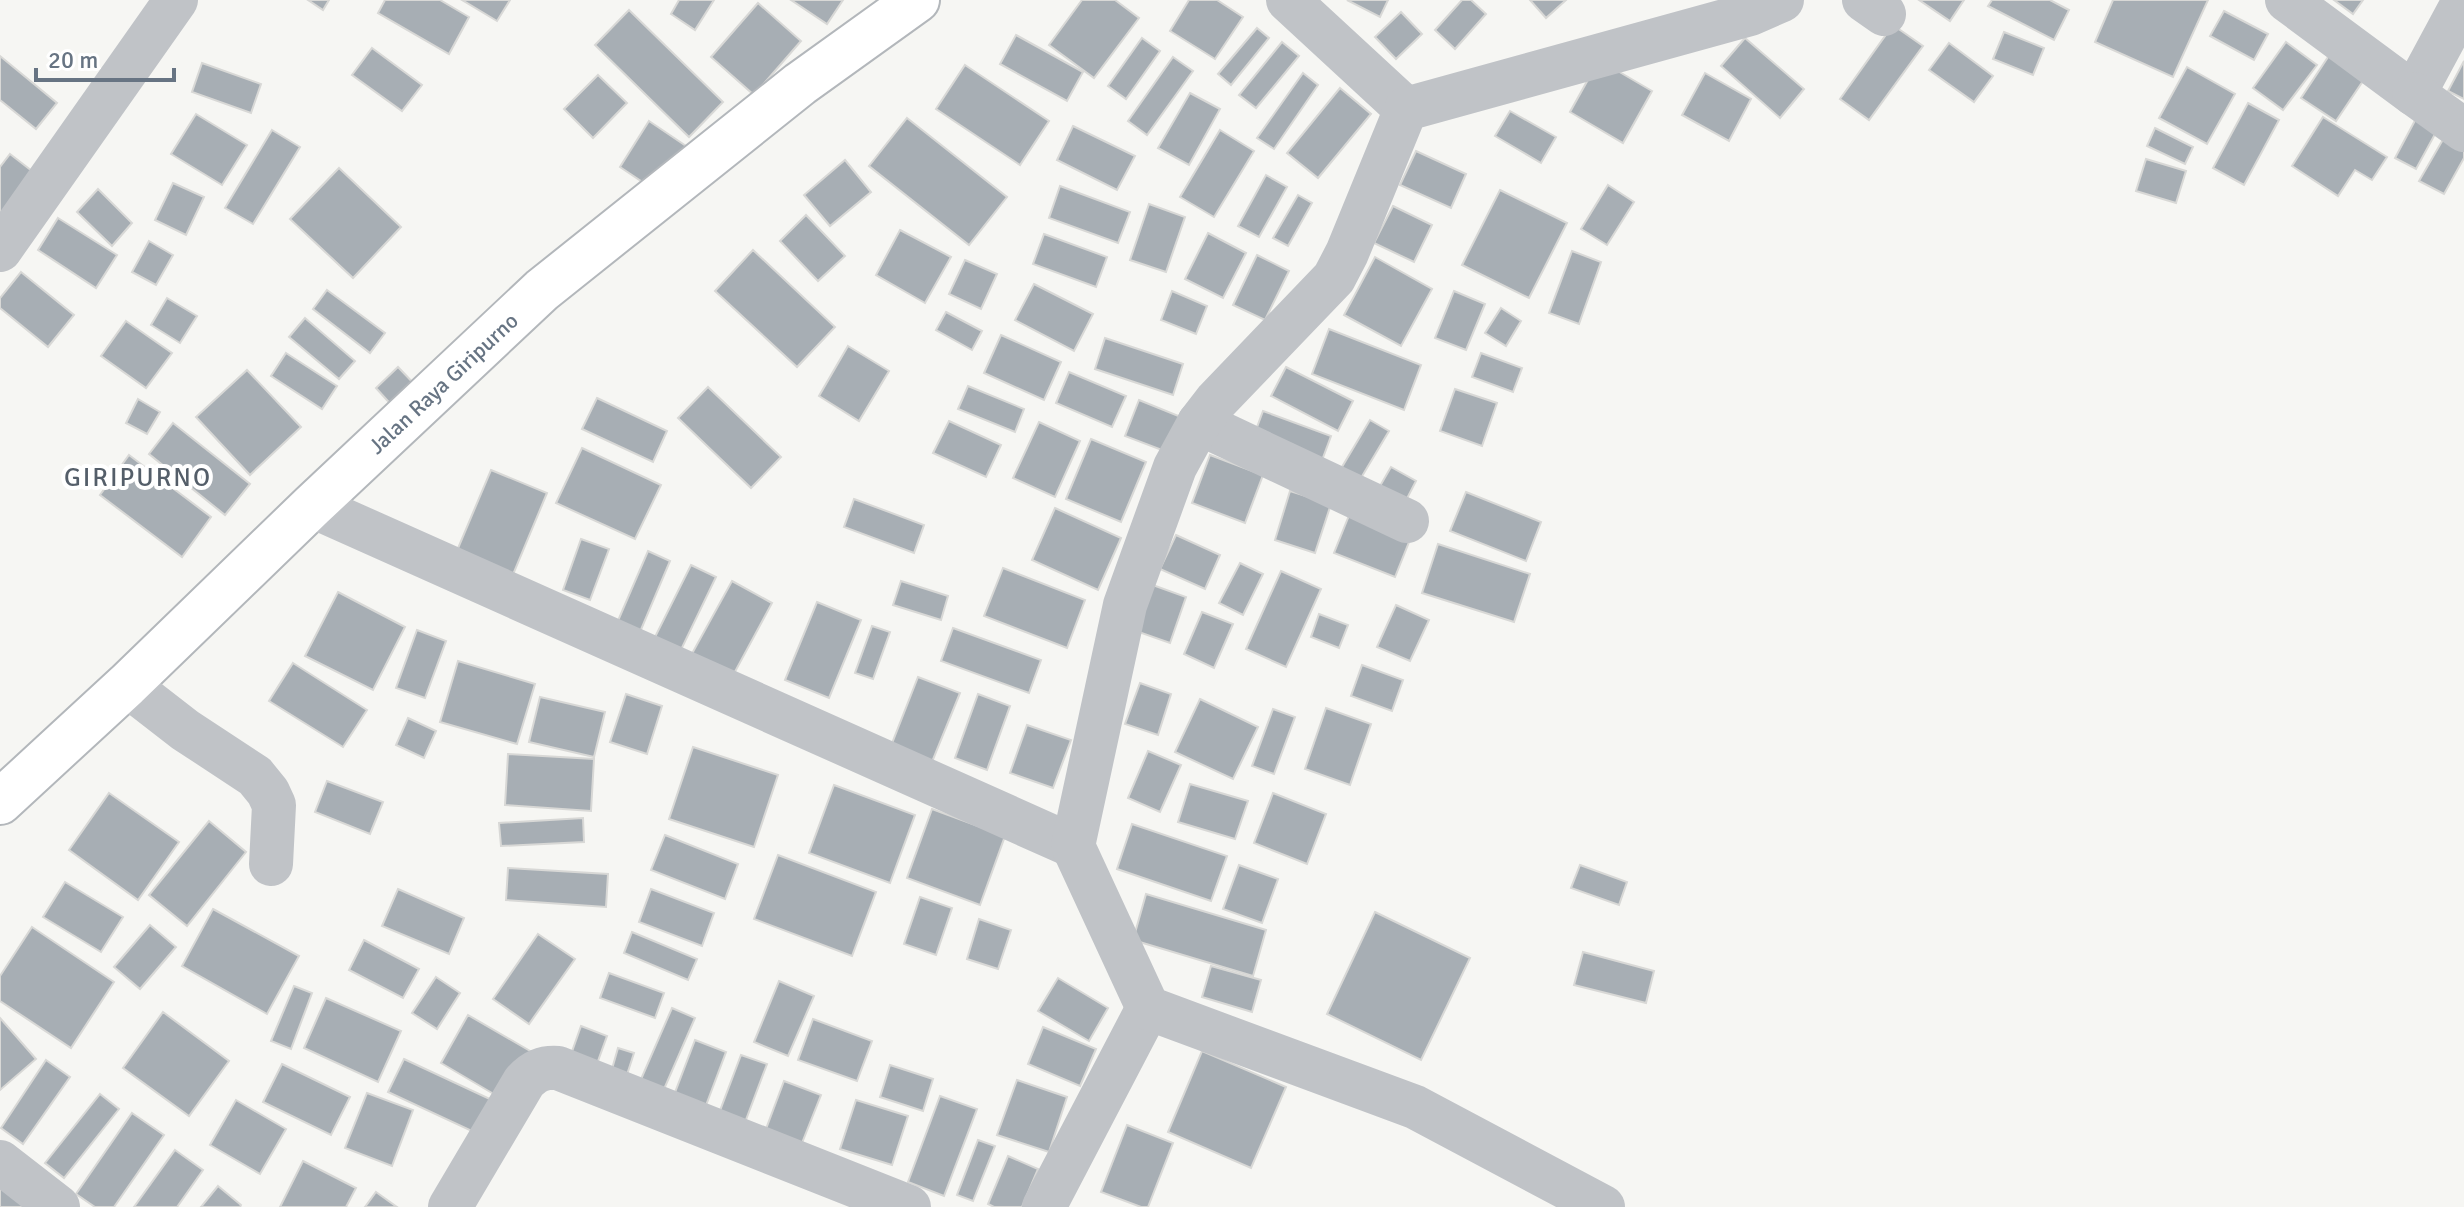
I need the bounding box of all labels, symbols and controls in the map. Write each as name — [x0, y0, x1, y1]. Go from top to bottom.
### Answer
scale bar — [36, 32, 174, 82]
text: 20 m — [48, 45, 98, 75]
street label: Jalan Raya Giripurno — [363, 307, 524, 460]
district label: GIRIPURNO — [64, 462, 212, 494]

